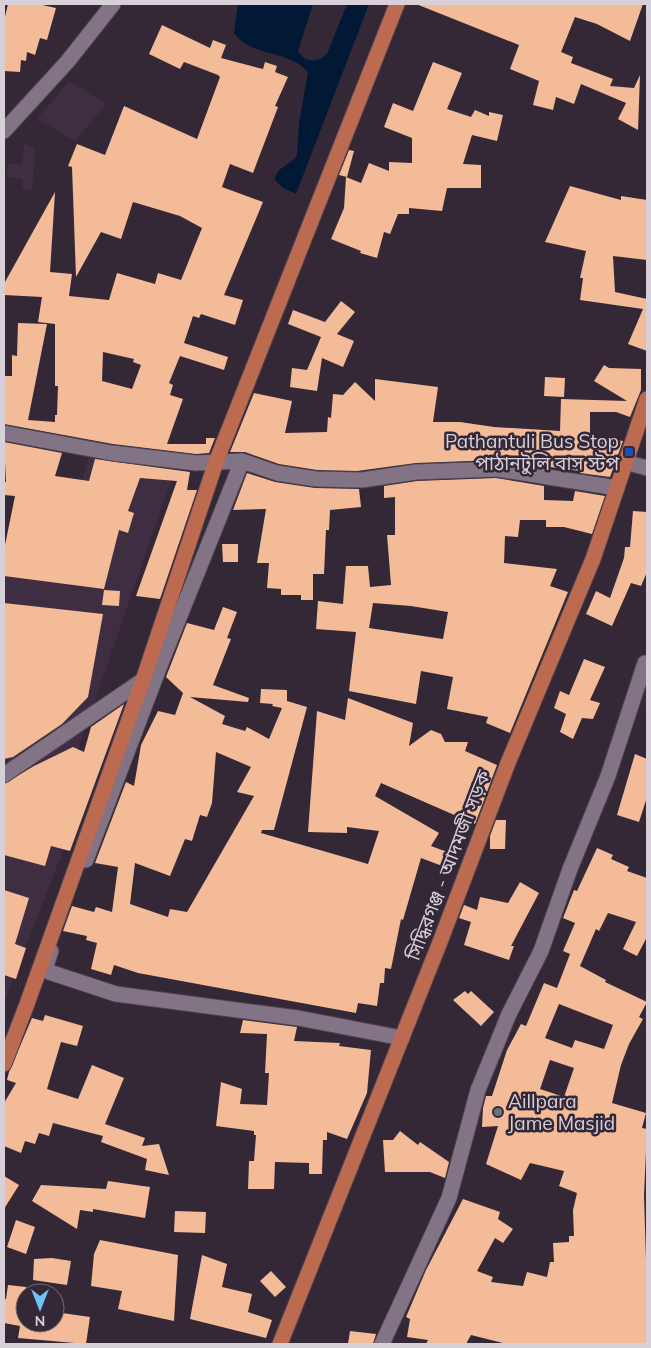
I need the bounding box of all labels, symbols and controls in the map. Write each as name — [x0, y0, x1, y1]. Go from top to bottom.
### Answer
place label: Pathantuli Bus Stop পাঠানটুলি বাস স্টপ — [445, 429, 619, 475]
marker: Pathantuli Bus Stop পাঠানটুলি বাস স্টপ — [623, 446, 635, 458]
street label: সিদ্ধিরগঞ্জ - আদমজী সড়ক — [400, 766, 496, 964]
place label: Aillpara Jame Masjid — [508, 1089, 615, 1135]
marker: Aillpara Jame Masjid — [492, 1106, 504, 1118]
north arrow — [15, 1283, 65, 1333]
text: N — [35, 1312, 45, 1330]

